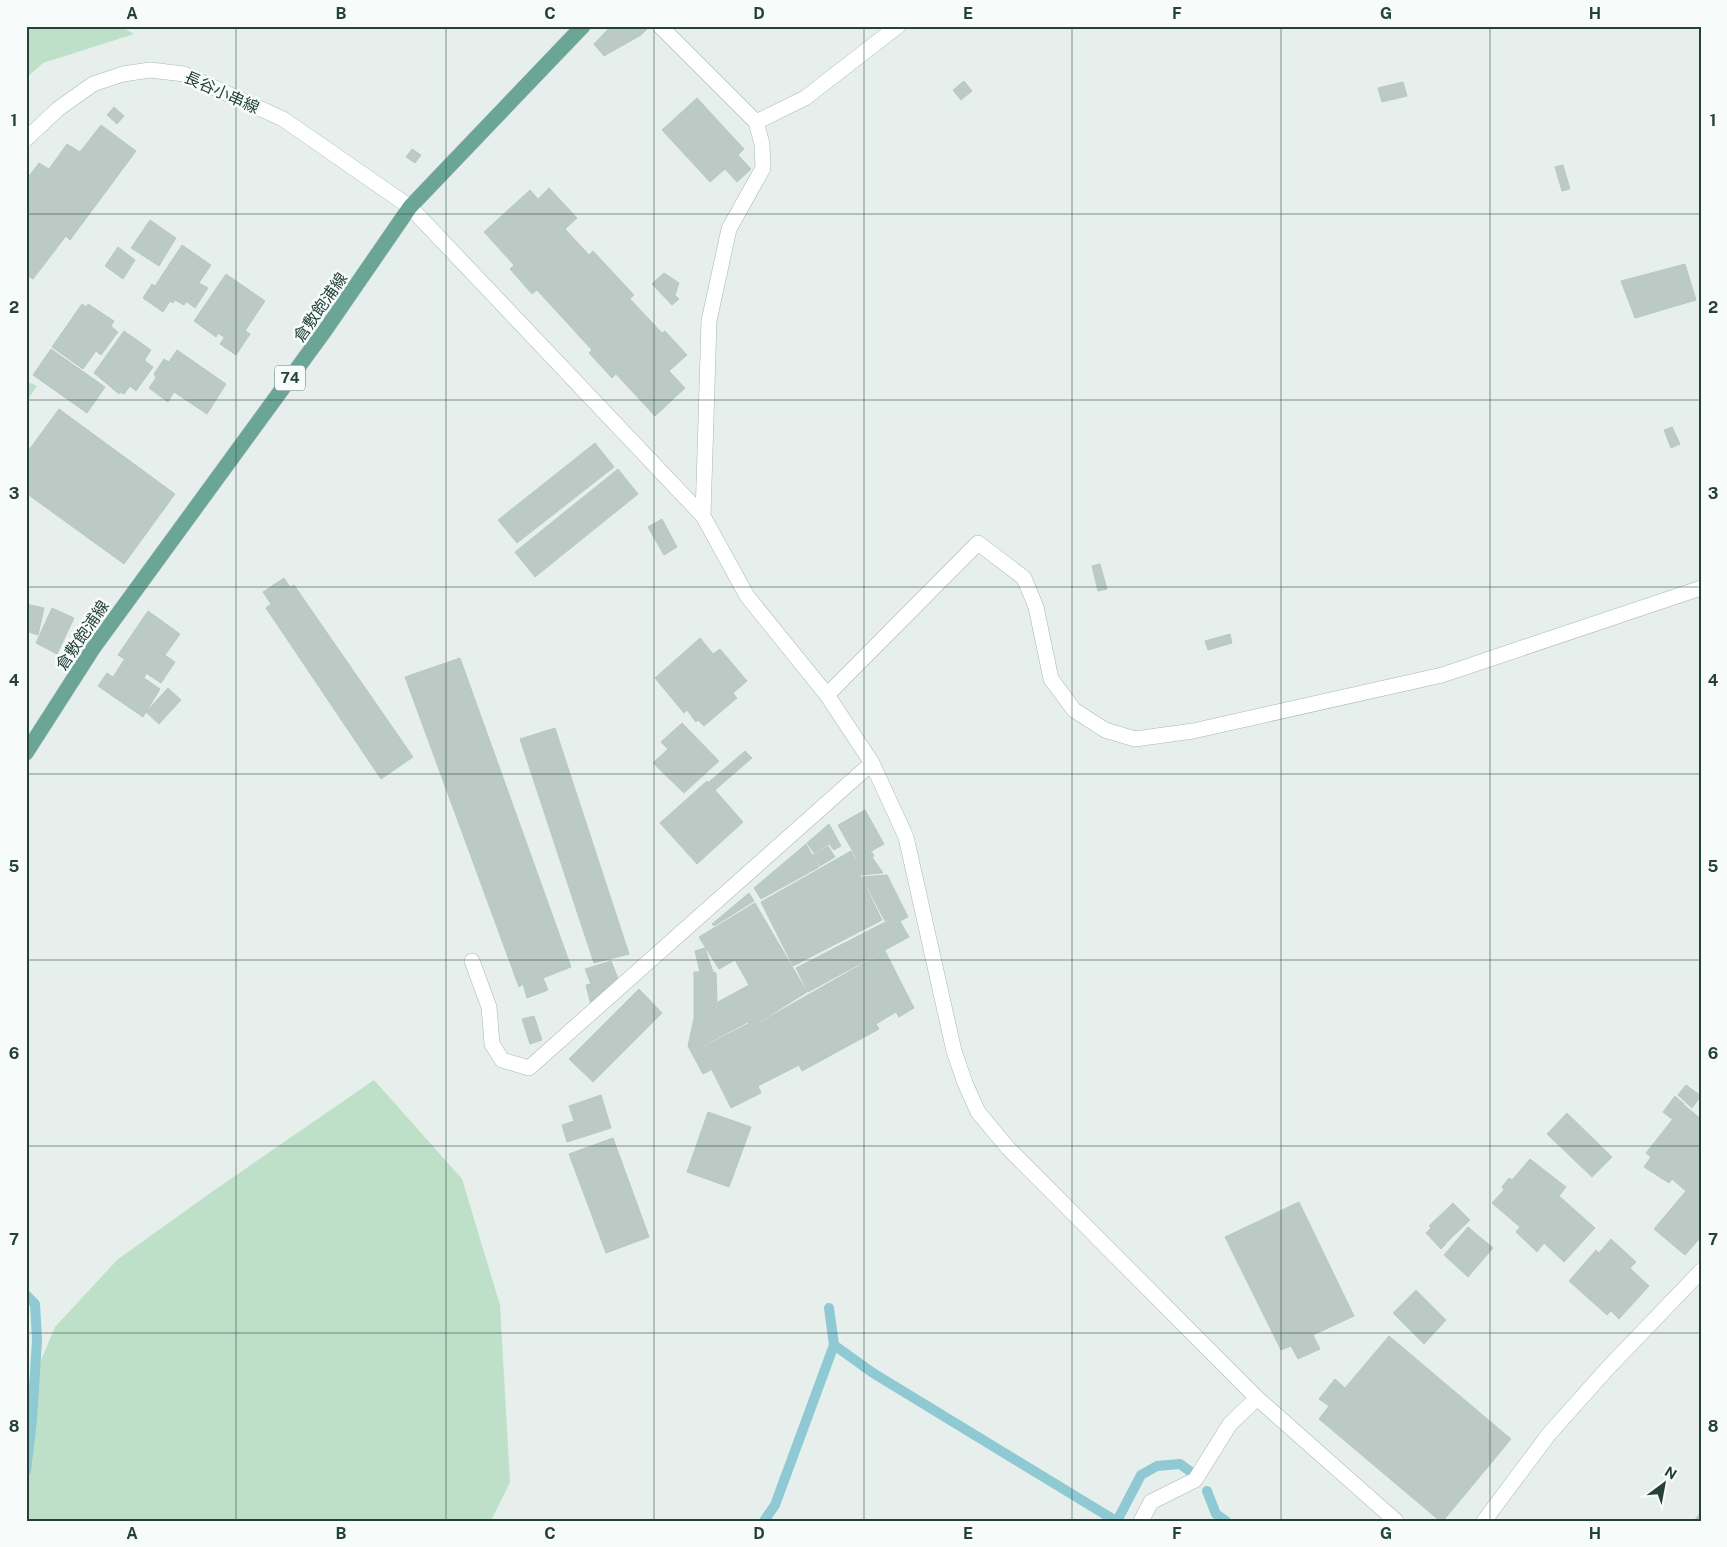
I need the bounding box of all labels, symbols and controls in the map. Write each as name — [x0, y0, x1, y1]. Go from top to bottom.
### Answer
text: A — [126, 4, 138, 23]
text: B — [336, 4, 347, 23]
text: C — [544, 4, 556, 23]
text: D — [753, 4, 765, 23]
text: E — [963, 4, 973, 23]
text: F — [1172, 4, 1182, 23]
text: G — [1380, 4, 1392, 23]
text: H — [1589, 4, 1601, 23]
street label: 長谷小串線 — [181, 68, 262, 117]
text: 1 — [11, 111, 17, 130]
text: 1 — [1710, 111, 1716, 130]
street label: 倉敷飽浦線 — [290, 269, 351, 346]
text: 2 — [9, 298, 19, 317]
text: 2 — [1708, 298, 1718, 317]
road number: 74 — [275, 366, 305, 390]
text: 3 — [9, 484, 19, 503]
text: 3 — [1708, 484, 1718, 503]
street label: 倉敷飽浦線 — [52, 597, 113, 674]
text: 4 — [9, 671, 20, 690]
text: 4 — [1708, 671, 1719, 690]
text: 5 — [9, 857, 20, 876]
text: 5 — [1708, 857, 1719, 876]
text: 6 — [9, 1044, 19, 1063]
text: 6 — [1708, 1044, 1718, 1063]
text: 7 — [9, 1230, 19, 1249]
text: 7 — [1708, 1230, 1718, 1249]
text: 8 — [9, 1417, 20, 1436]
text: 8 — [1708, 1417, 1719, 1436]
north arrow — [1640, 1460, 1690, 1510]
text: N — [1662, 1463, 1680, 1483]
text: A — [126, 1524, 138, 1543]
text: B — [336, 1524, 347, 1543]
text: C — [544, 1524, 556, 1543]
text: D — [753, 1524, 765, 1543]
text: E — [963, 1524, 973, 1543]
text: F — [1172, 1524, 1182, 1543]
text: G — [1380, 1524, 1392, 1543]
text: H — [1589, 1524, 1601, 1543]

